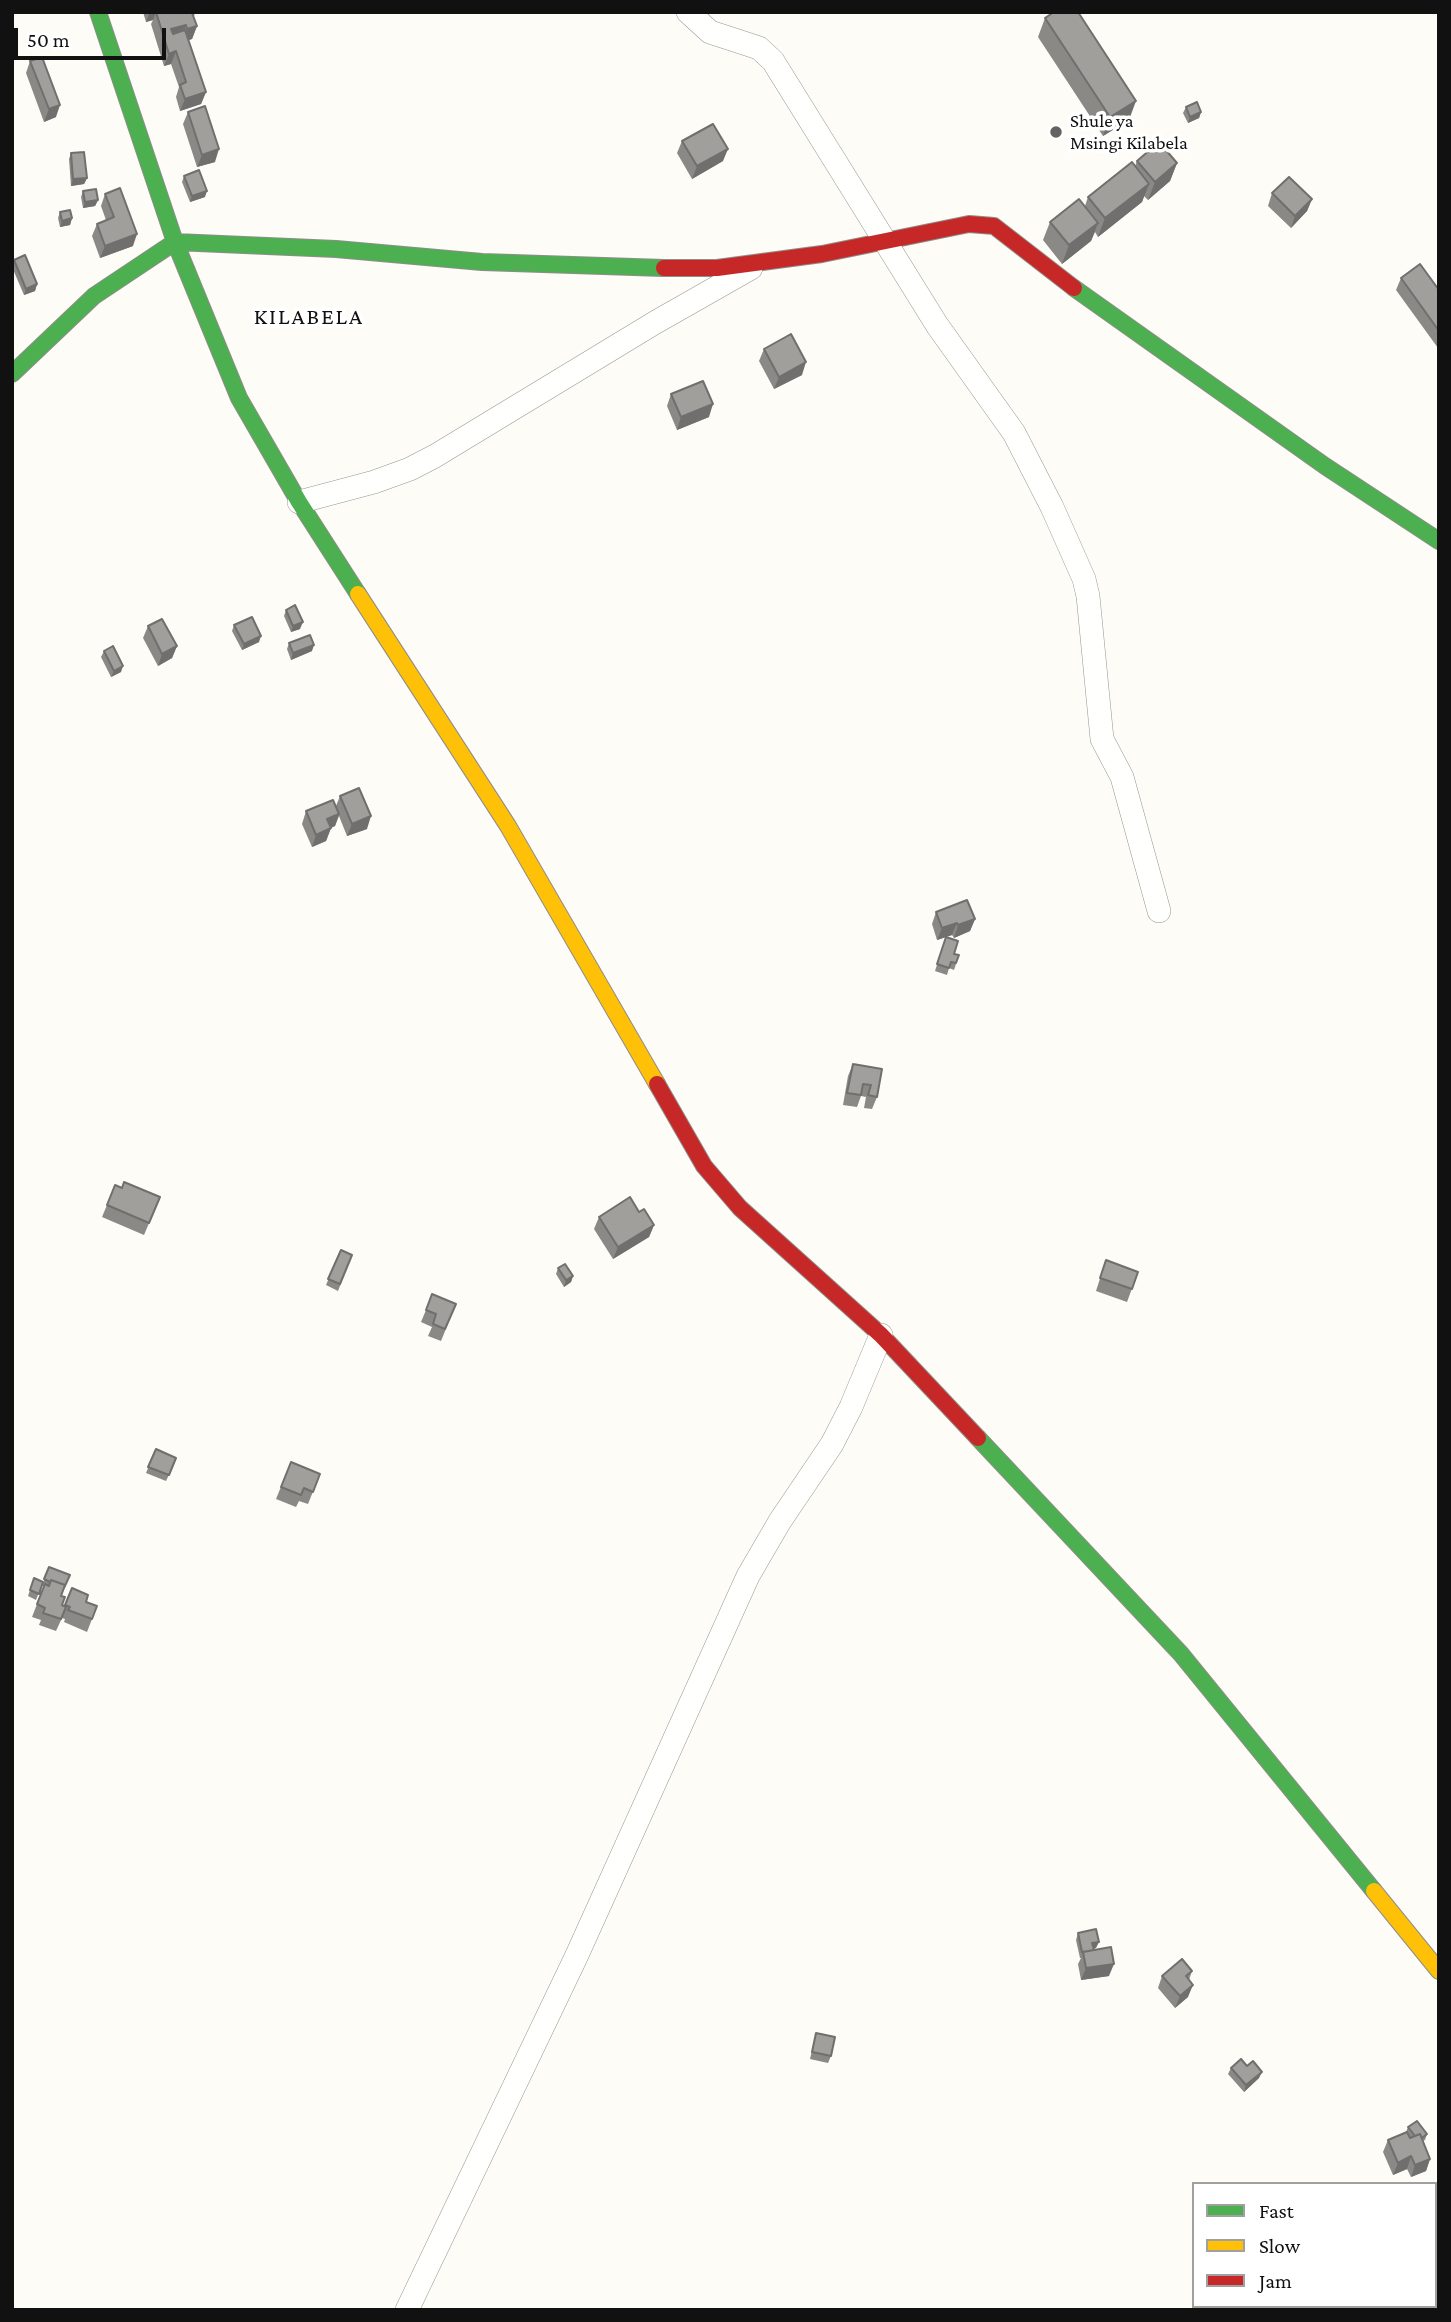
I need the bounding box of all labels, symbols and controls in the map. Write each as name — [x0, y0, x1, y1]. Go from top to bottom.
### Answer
scale bar — [18, 14, 170, 58]
text: 50 m — [27, 28, 70, 52]
place label: Shule ya Msingi Kilabela — [1070, 110, 1188, 154]
marker: Shule ya Msingi Kilabela — [1048, 124, 1064, 140]
district label: KILABELA — [255, 303, 363, 331]
legend — [1192, 2182, 1437, 2308]
text: Fast — [1259, 2199, 1294, 2223]
text: Slow — [1259, 2234, 1300, 2258]
text: Jam — [1259, 2269, 1292, 2293]

